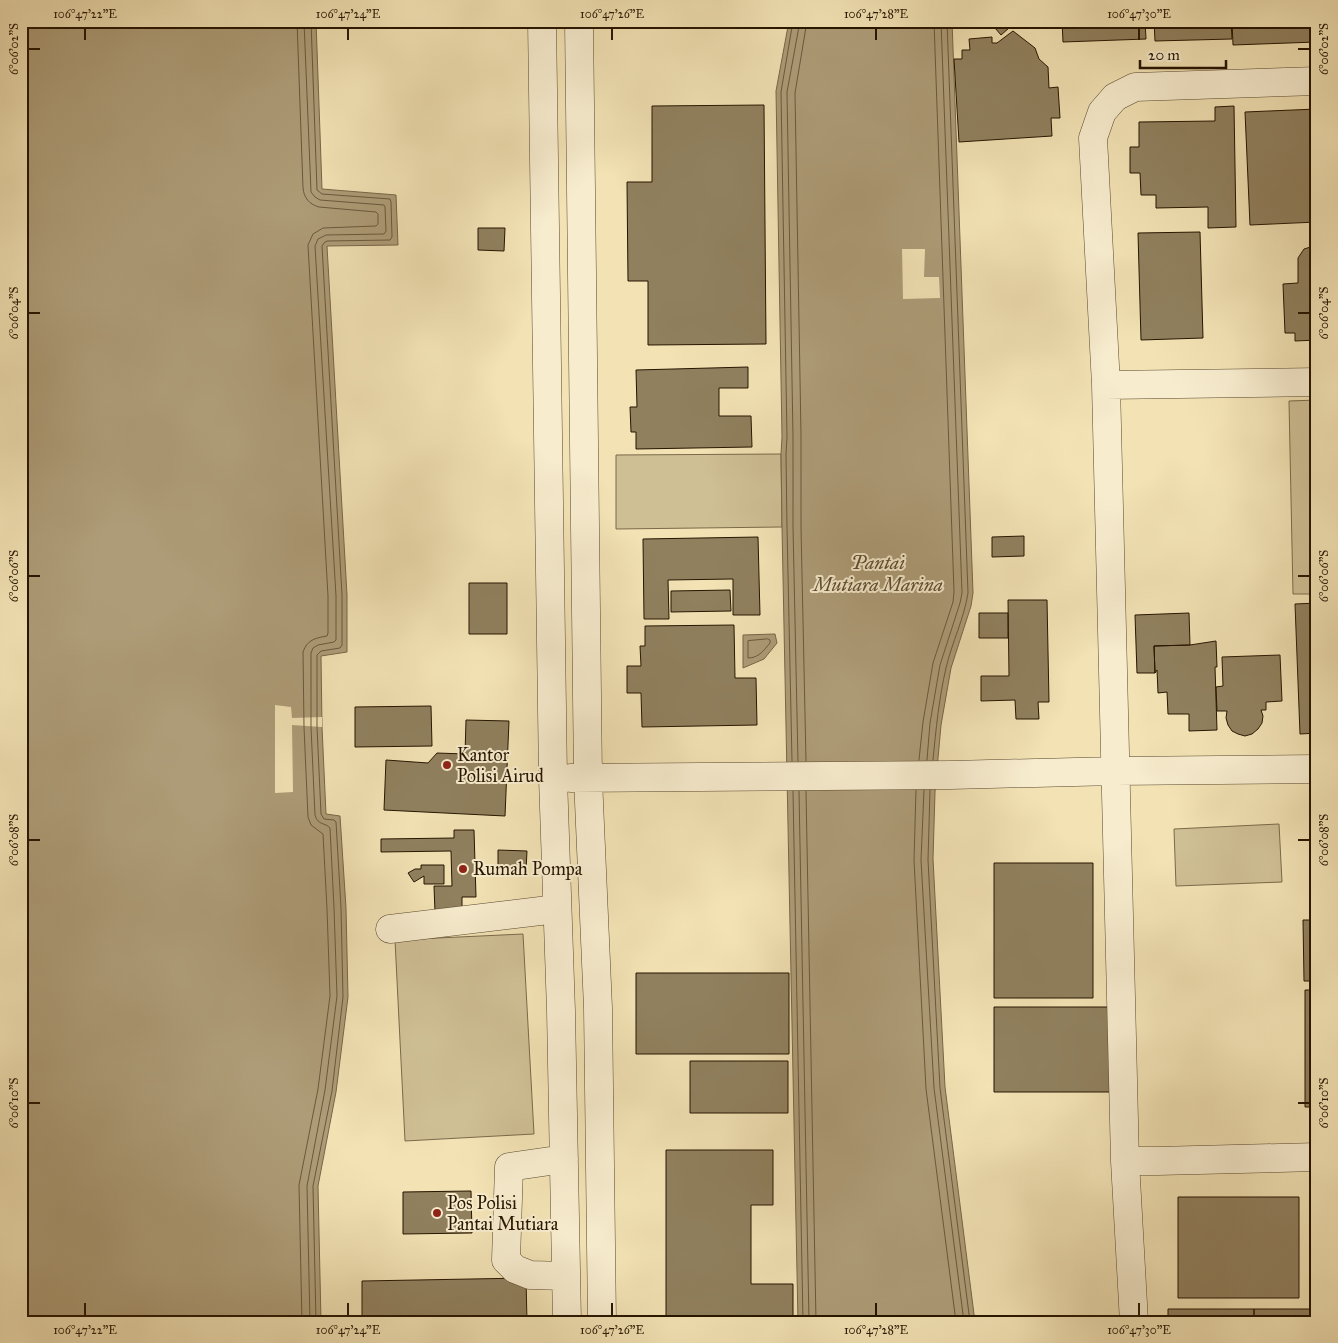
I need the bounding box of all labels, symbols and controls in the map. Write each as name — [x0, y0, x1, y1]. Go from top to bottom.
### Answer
text: 106°47'22"E — [53, 7, 117, 21]
text: 106°47'24"E — [316, 7, 381, 21]
text: 106°47'26"E — [580, 7, 644, 21]
text: 106°47'28"E — [844, 7, 909, 21]
text: 106°47'30"E — [1107, 7, 1171, 21]
text: 6°06'02"S — [7, 23, 21, 75]
text: 6°06'02"S — [1317, 23, 1331, 75]
scale bar — [1140, 38, 1227, 70]
text: 20 m — [1148, 46, 1180, 64]
text: 6°06'04"S — [7, 287, 21, 339]
text: 6°06'04"S — [1317, 287, 1331, 339]
text: 6°06'06"S — [7, 550, 21, 602]
text: 6°06'06"S — [1317, 550, 1331, 602]
water label: Pantai Mutiara Marina — [811, 551, 943, 596]
place label: Kantor Polisi Airud — [457, 744, 544, 787]
marker: Kantor Polisi Airud — [441, 759, 453, 771]
text: 6°06'08"S — [7, 814, 21, 866]
text: 6°06'08"S — [1317, 814, 1331, 866]
place label: Rumah Pompa — [473, 858, 583, 880]
marker: Rumah Pompa — [457, 863, 469, 875]
text: 6°06'10"S — [7, 1078, 21, 1128]
text: 6°06'10"S — [1317, 1078, 1331, 1128]
place label: Pos Polisi Pantai Mutiara — [447, 1192, 559, 1235]
marker: Pos Polisi Pantai Mutiara — [431, 1207, 443, 1219]
text: 106°47'22"E — [53, 1323, 117, 1337]
text: 106°47'24"E — [316, 1323, 381, 1337]
text: 106°47'26"E — [580, 1323, 644, 1337]
text: 106°47'28"E — [844, 1323, 909, 1337]
text: 106°47'30"E — [1107, 1323, 1171, 1337]

